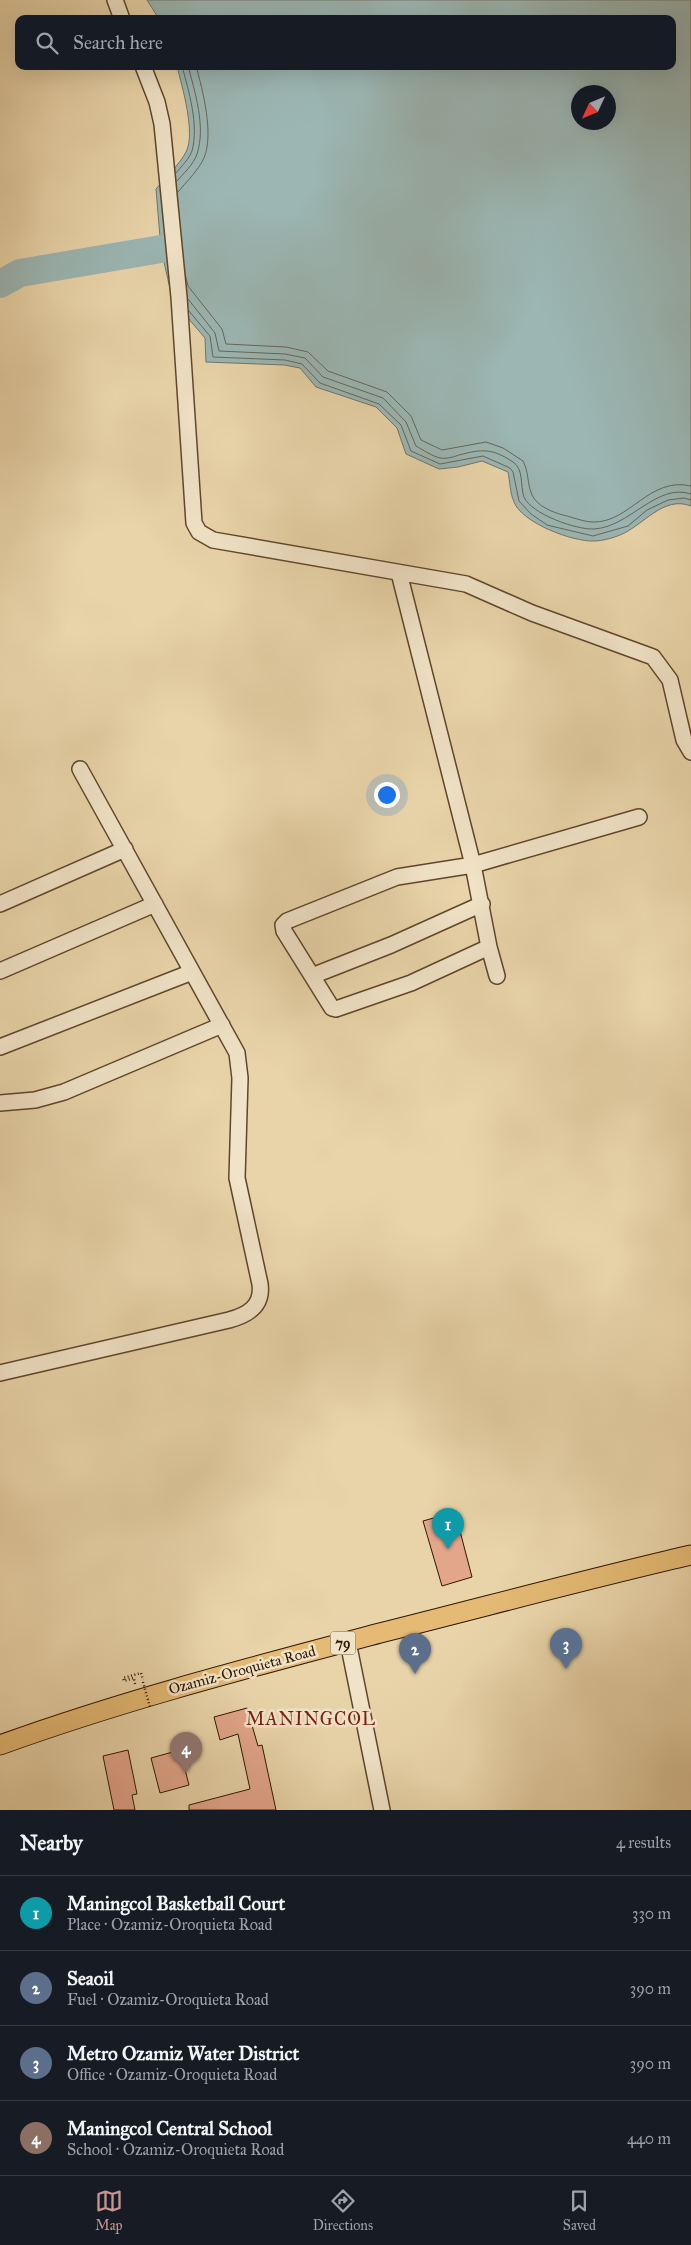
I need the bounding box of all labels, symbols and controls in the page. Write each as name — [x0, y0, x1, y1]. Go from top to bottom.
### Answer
search box — [15, 15, 676, 70]
icon: search — [33, 29, 61, 57]
text: Search here — [73, 31, 163, 54]
north arrow — [571, 85, 616, 130]
your location — [374, 782, 400, 808]
pin: 1 — [432, 1508, 464, 1549]
pin: 3 — [550, 1628, 582, 1669]
road number: 79 — [330, 1632, 356, 1655]
pin: 2 — [399, 1633, 431, 1674]
street label: Ozamiz-Oroquieta Road — [167, 1642, 318, 1699]
district label: MANINGCOL — [246, 1708, 376, 1730]
pin: 4 — [170, 1732, 202, 1773]
text: Nearby — [20, 1830, 83, 1856]
text: 4 results — [616, 1833, 671, 1852]
text: Maningcol Basketball Court — [67, 1892, 285, 1915]
text: 1 — [33, 1904, 39, 1923]
text: 330 m — [632, 1904, 671, 1923]
text: Place · Ozamiz-Oroquieta Road — [67, 1915, 273, 1934]
text: Seaoil — [67, 1967, 114, 1990]
text: 2 — [32, 1979, 40, 1998]
text: 390 m — [630, 1979, 671, 1998]
text: Fuel · Ozamiz-Oroquieta Road — [67, 1990, 269, 2009]
text: Metro Ozamiz Water District — [67, 2042, 299, 2065]
text: 3 — [33, 2054, 39, 2073]
text: 390 m — [630, 2054, 671, 2073]
text: Office · Ozamiz-Oroquieta Road — [67, 2065, 277, 2084]
text: Maningcol Central School — [67, 2117, 272, 2140]
text: 4 — [32, 2129, 40, 2148]
text: 440 m — [627, 2129, 671, 2148]
text: School · Ozamiz-Oroquieta Road — [67, 2140, 284, 2159]
tab: Map — [95, 2187, 123, 2234]
tab: Directions — [313, 2187, 373, 2234]
tab: Saved — [563, 2187, 596, 2234]

